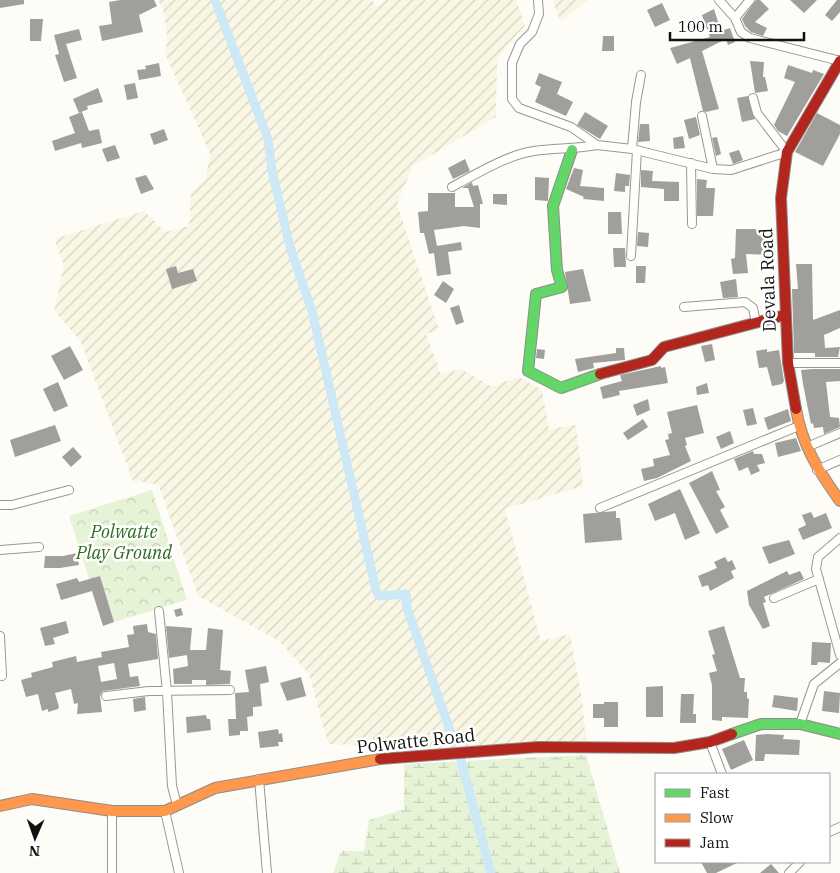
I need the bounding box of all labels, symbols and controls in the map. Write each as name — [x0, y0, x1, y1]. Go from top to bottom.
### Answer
scale bar — [670, 10, 804, 42]
text: 100 m — [678, 17, 723, 36]
street label: Devala Road — [754, 228, 781, 332]
park label: Polwatte Play Ground — [75, 520, 172, 564]
street label: Polwatte Road — [355, 723, 476, 758]
legend — [655, 773, 830, 863]
text: Fast — [700, 783, 730, 802]
text: Slow — [700, 808, 734, 827]
north arrow — [10, 813, 60, 863]
text: Jam — [700, 833, 729, 852]
text: N — [29, 842, 40, 860]

